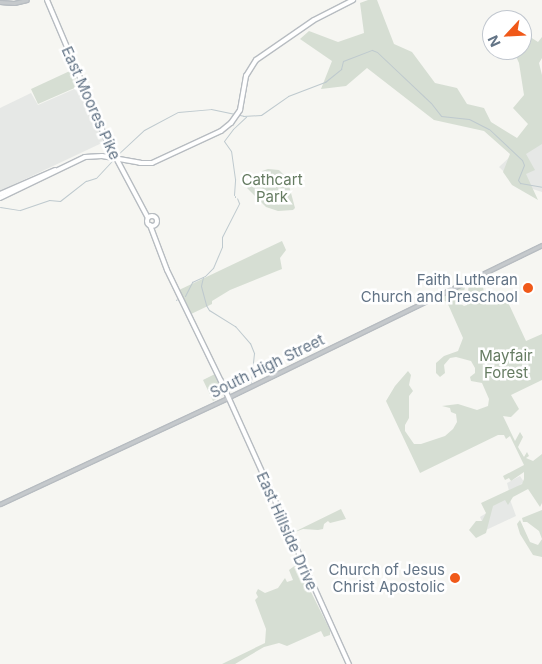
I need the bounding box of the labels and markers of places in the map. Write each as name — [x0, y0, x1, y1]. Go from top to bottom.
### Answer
place label: Faith Lutheran Church and Preschool — [361, 270, 518, 305]
marker: Faith Lutheran Church and Preschool — [522, 282, 534, 294]
place label: Church of Jesus Christ Apostolic — [328, 560, 445, 595]
marker: Church of Jesus Christ Apostolic — [449, 572, 461, 584]

